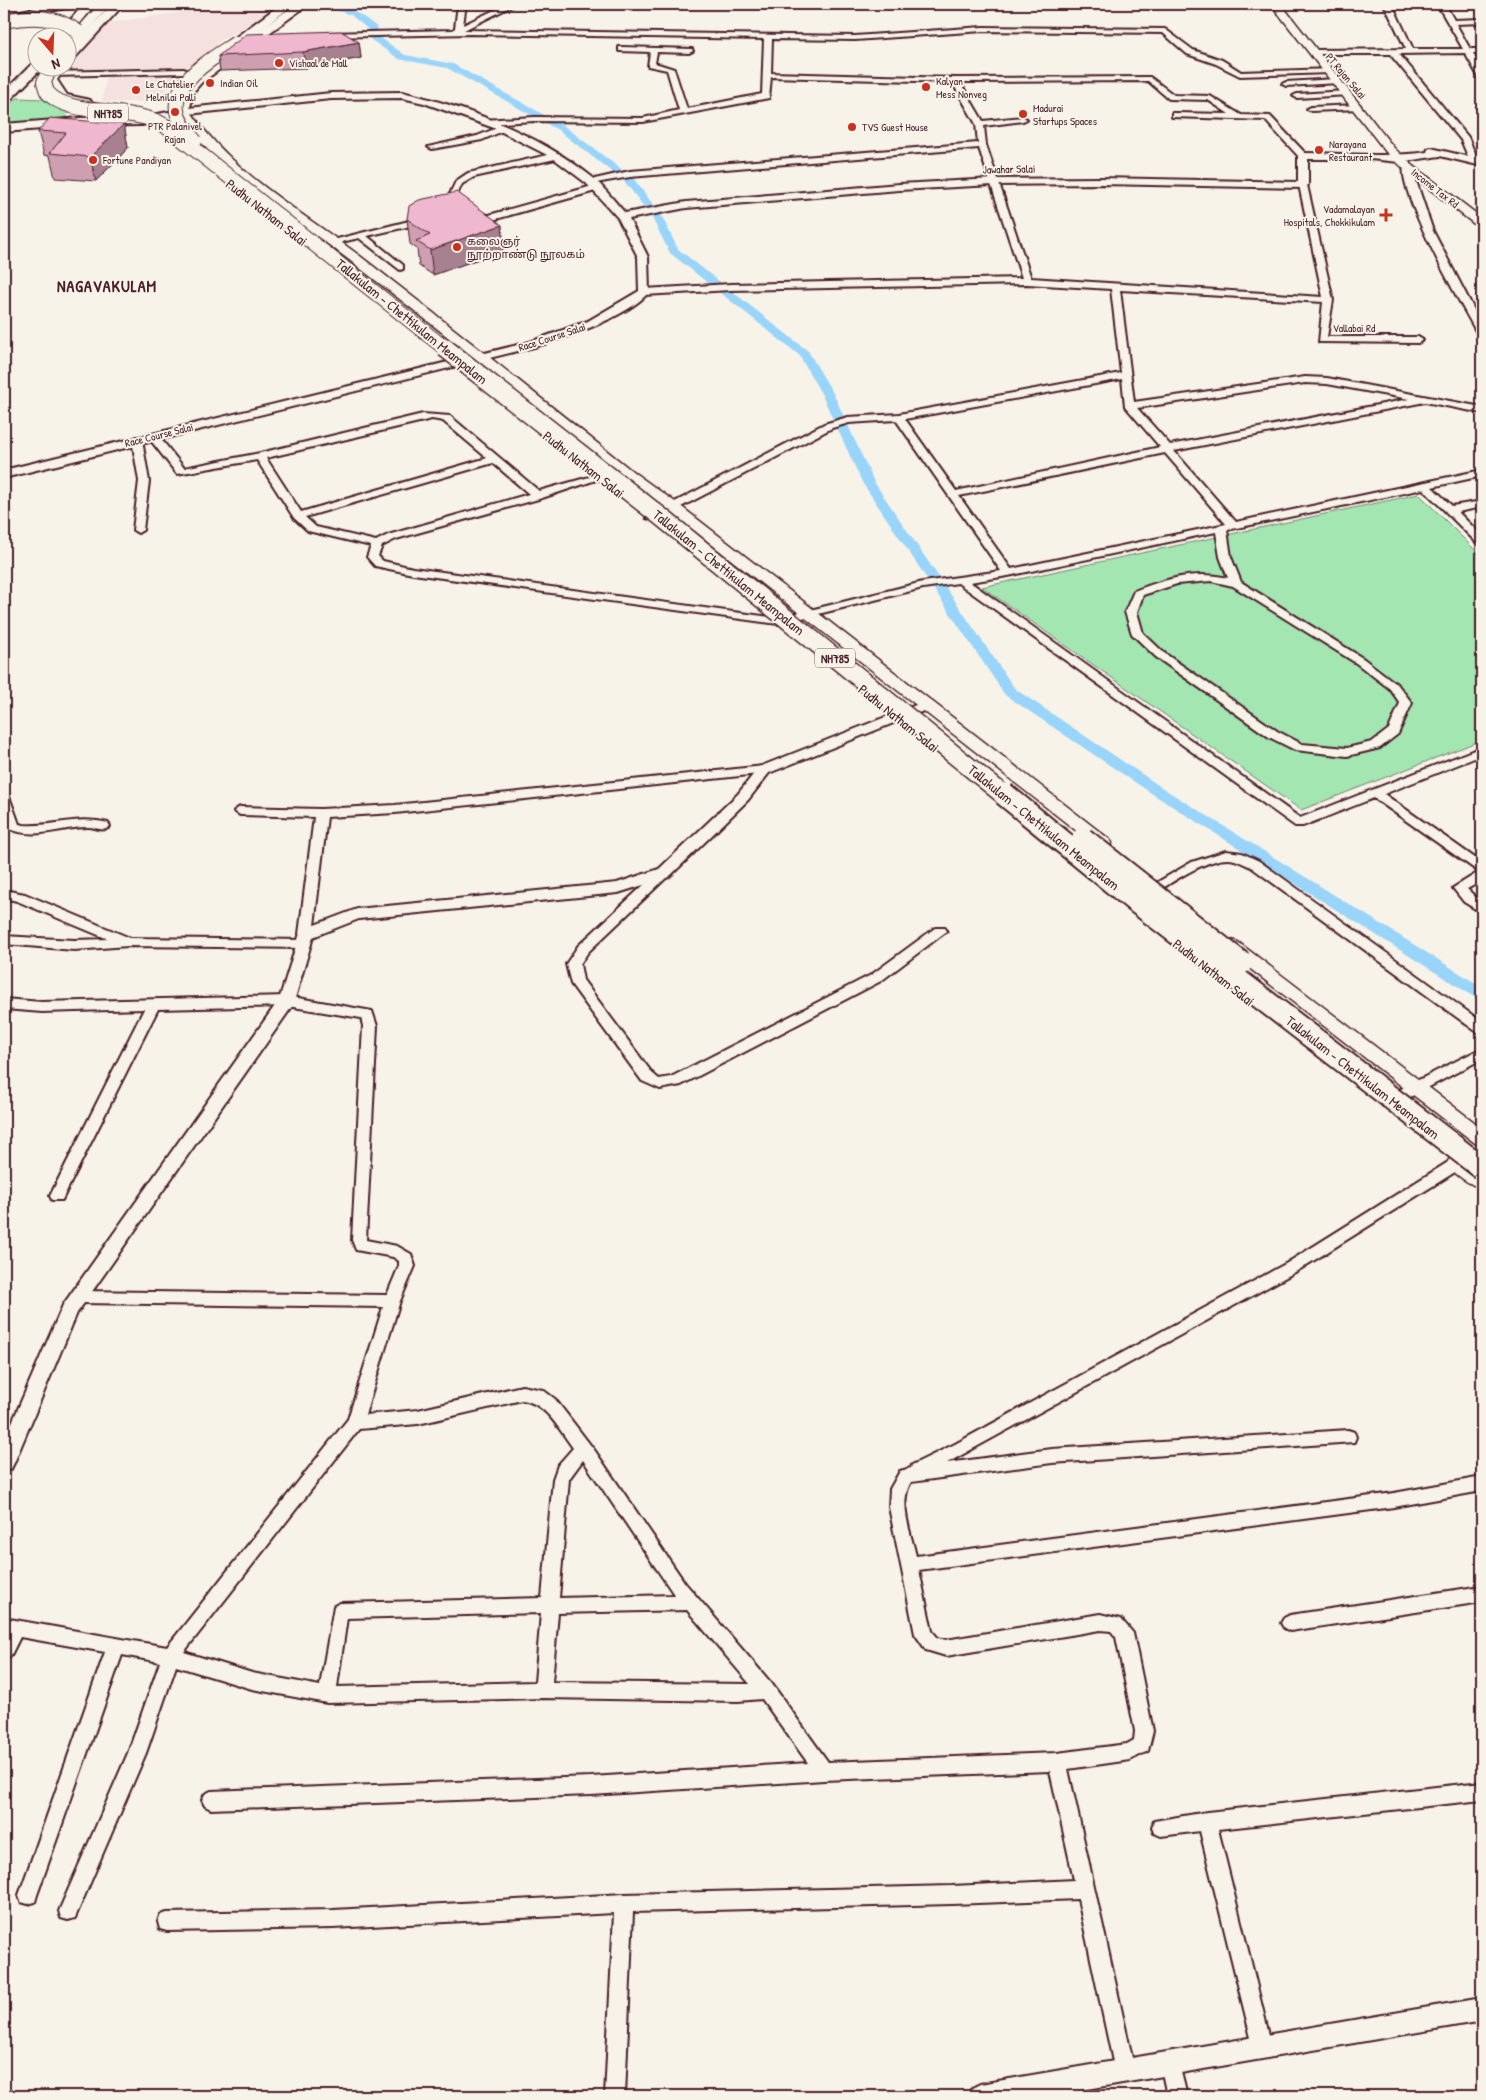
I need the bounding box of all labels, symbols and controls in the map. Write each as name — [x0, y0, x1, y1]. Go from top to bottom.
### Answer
north arrow — [28, 28, 78, 78]
street label: PT Rajan Salai — [1323, 50, 1369, 102]
text: N — [49, 55, 63, 75]
place label: Vishaal de Mall — [289, 56, 348, 70]
marker: Vishaal de Mall — [273, 57, 285, 69]
place label: Kalyan Mess Nonveg — [936, 74, 987, 101]
place label: Indian Oil — [220, 76, 258, 90]
place label: Le Chatelier Melnilai Palli — [146, 77, 196, 104]
marker: Indian Oil — [204, 77, 216, 89]
marker: Kalyan Mess Nonveg — [920, 81, 932, 93]
marker: Le Chatelier Melnilai Palli — [130, 84, 142, 96]
place label: Madurai Startups Spaces — [1033, 101, 1097, 128]
road number: NH785 — [88, 104, 128, 122]
marker: PTR Palanivel Rajan — [169, 106, 181, 118]
marker: Madurai Startups Spaces — [1017, 108, 1029, 120]
place label: PTR Palanivel Rajan — [148, 119, 202, 146]
place label: TVS Guest House — [862, 120, 929, 134]
marker: TVS Guest House — [846, 121, 858, 133]
place label: Narayana Restaurant — [1329, 137, 1373, 164]
marker: Narayana Restaurant — [1313, 144, 1325, 156]
place label: Fortune Pandiyan — [102, 153, 171, 167]
marker: Fortune Pandiyan — [87, 154, 99, 166]
street label: Jawahar Salai — [983, 162, 1035, 176]
street label: Income Tax Rd — [1408, 165, 1462, 211]
street label: Pudhu Natham Salai — [222, 174, 312, 250]
place label: Vadamalayan Hospitals, Chokkikulam — [1284, 202, 1376, 229]
marker: Vadamalayan Hospitals, Chokkikulam — [1379, 208, 1393, 222]
place label: கலைஞர் நூற்றாண்டு நூலகம் — [467, 234, 585, 262]
marker: கலைஞர் நூற்றாண்டு நூலகம் — [451, 241, 463, 253]
street label: Tallakulam - Chettikulam Meampalam — [331, 254, 492, 389]
district label: NAGAVAKULAM — [57, 275, 157, 297]
street label: Race Course Salai — [517, 320, 587, 354]
street label: Vallabai Rd — [1333, 321, 1376, 335]
street label: Race Course Salai — [123, 420, 195, 450]
street label: Pudhu Natham Salai — [539, 426, 629, 502]
street label: Tallakulam - Chettikulam Meampalam — [648, 505, 809, 640]
road number: NH785 — [815, 648, 855, 668]
street label: Pudhu Natham Salai — [855, 680, 943, 756]
street label: Tallakulam - Chettikulam Meampalam — [963, 760, 1124, 895]
street label: Pudhu Natham Salai — [1169, 934, 1259, 1010]
street label: Tallakulam - Chettikulam Meampalam — [1282, 1011, 1444, 1144]

